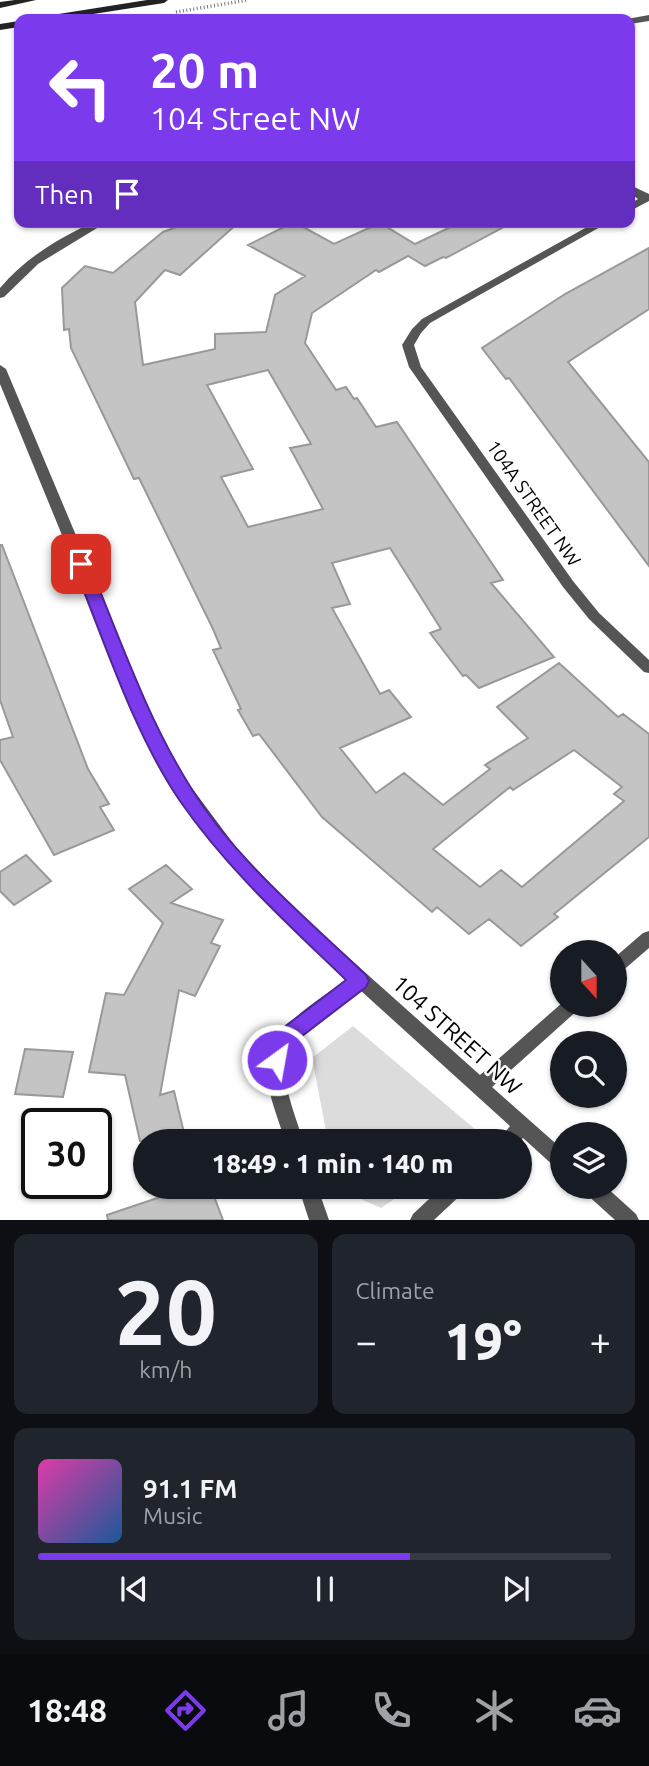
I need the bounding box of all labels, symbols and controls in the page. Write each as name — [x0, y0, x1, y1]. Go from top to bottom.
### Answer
icon: left — [35, 42, 126, 133]
text: 20 m — [150, 42, 259, 97]
text: 104 Street NW — [150, 100, 361, 136]
icon: arrive — [108, 175, 146, 213]
text: Then — [35, 180, 94, 209]
street label: 104A STREET NW — [482, 436, 586, 570]
pin — [51, 534, 111, 594]
icon: arrive — [62, 545, 100, 583]
north arrow — [550, 940, 626, 1017]
map controls — [550, 940, 627, 1199]
street label: 104 STREET NW — [388, 970, 527, 1099]
position arrow — [240, 1023, 314, 1097]
button: search — [550, 1031, 627, 1108]
speed limit sign: 30 — [21, 1108, 112, 1199]
button: layers — [550, 1122, 627, 1199]
text: 18:49 · 1 min · 140 m — [212, 1149, 453, 1178]
text: 20 — [114, 1260, 217, 1362]
text: Climate — [356, 1278, 435, 1303]
text: 19° — [444, 1312, 522, 1370]
text: − — [356, 1320, 377, 1362]
text: + — [590, 1320, 611, 1362]
text: km/h — [139, 1357, 192, 1382]
text: 91.1 FM — [143, 1474, 237, 1503]
text: Music — [143, 1503, 202, 1528]
icon: previous — [115, 1570, 153, 1608]
icon: pause — [306, 1570, 344, 1608]
icon: next — [497, 1570, 535, 1608]
icon: directions — [161, 1686, 210, 1735]
icon: music — [264, 1686, 313, 1735]
icon: phone — [367, 1686, 416, 1735]
icon: climate — [470, 1686, 519, 1735]
icon: car — [573, 1686, 622, 1735]
text: 18:48 — [27, 1692, 107, 1728]

